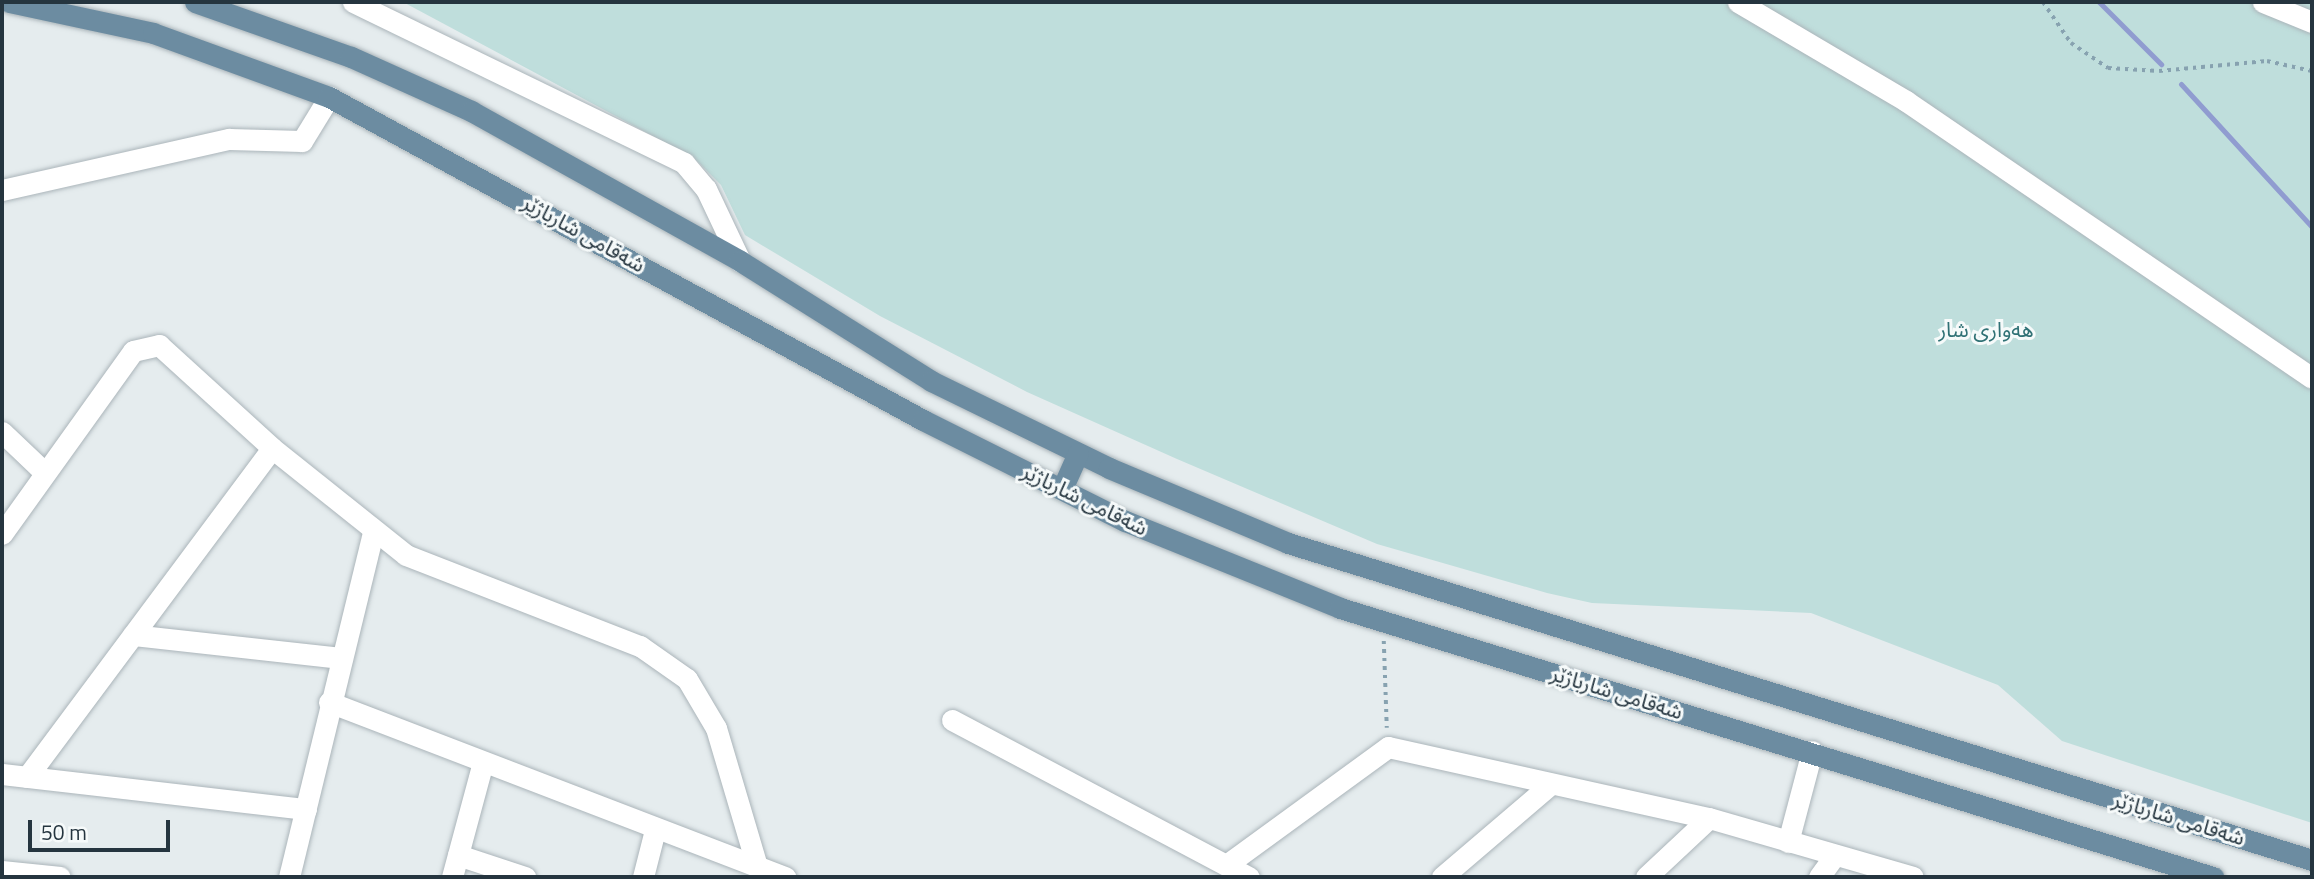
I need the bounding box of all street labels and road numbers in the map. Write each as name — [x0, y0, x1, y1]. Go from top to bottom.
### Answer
street label: شەقامی شارباژێر — [518, 189, 650, 277]
street label: شەقامی شارباژێر — [1018, 458, 1152, 540]
street label: شەقامی شارباژێر — [1548, 660, 1686, 724]
street label: شەقامی شارباژێر — [2110, 786, 2248, 850]

